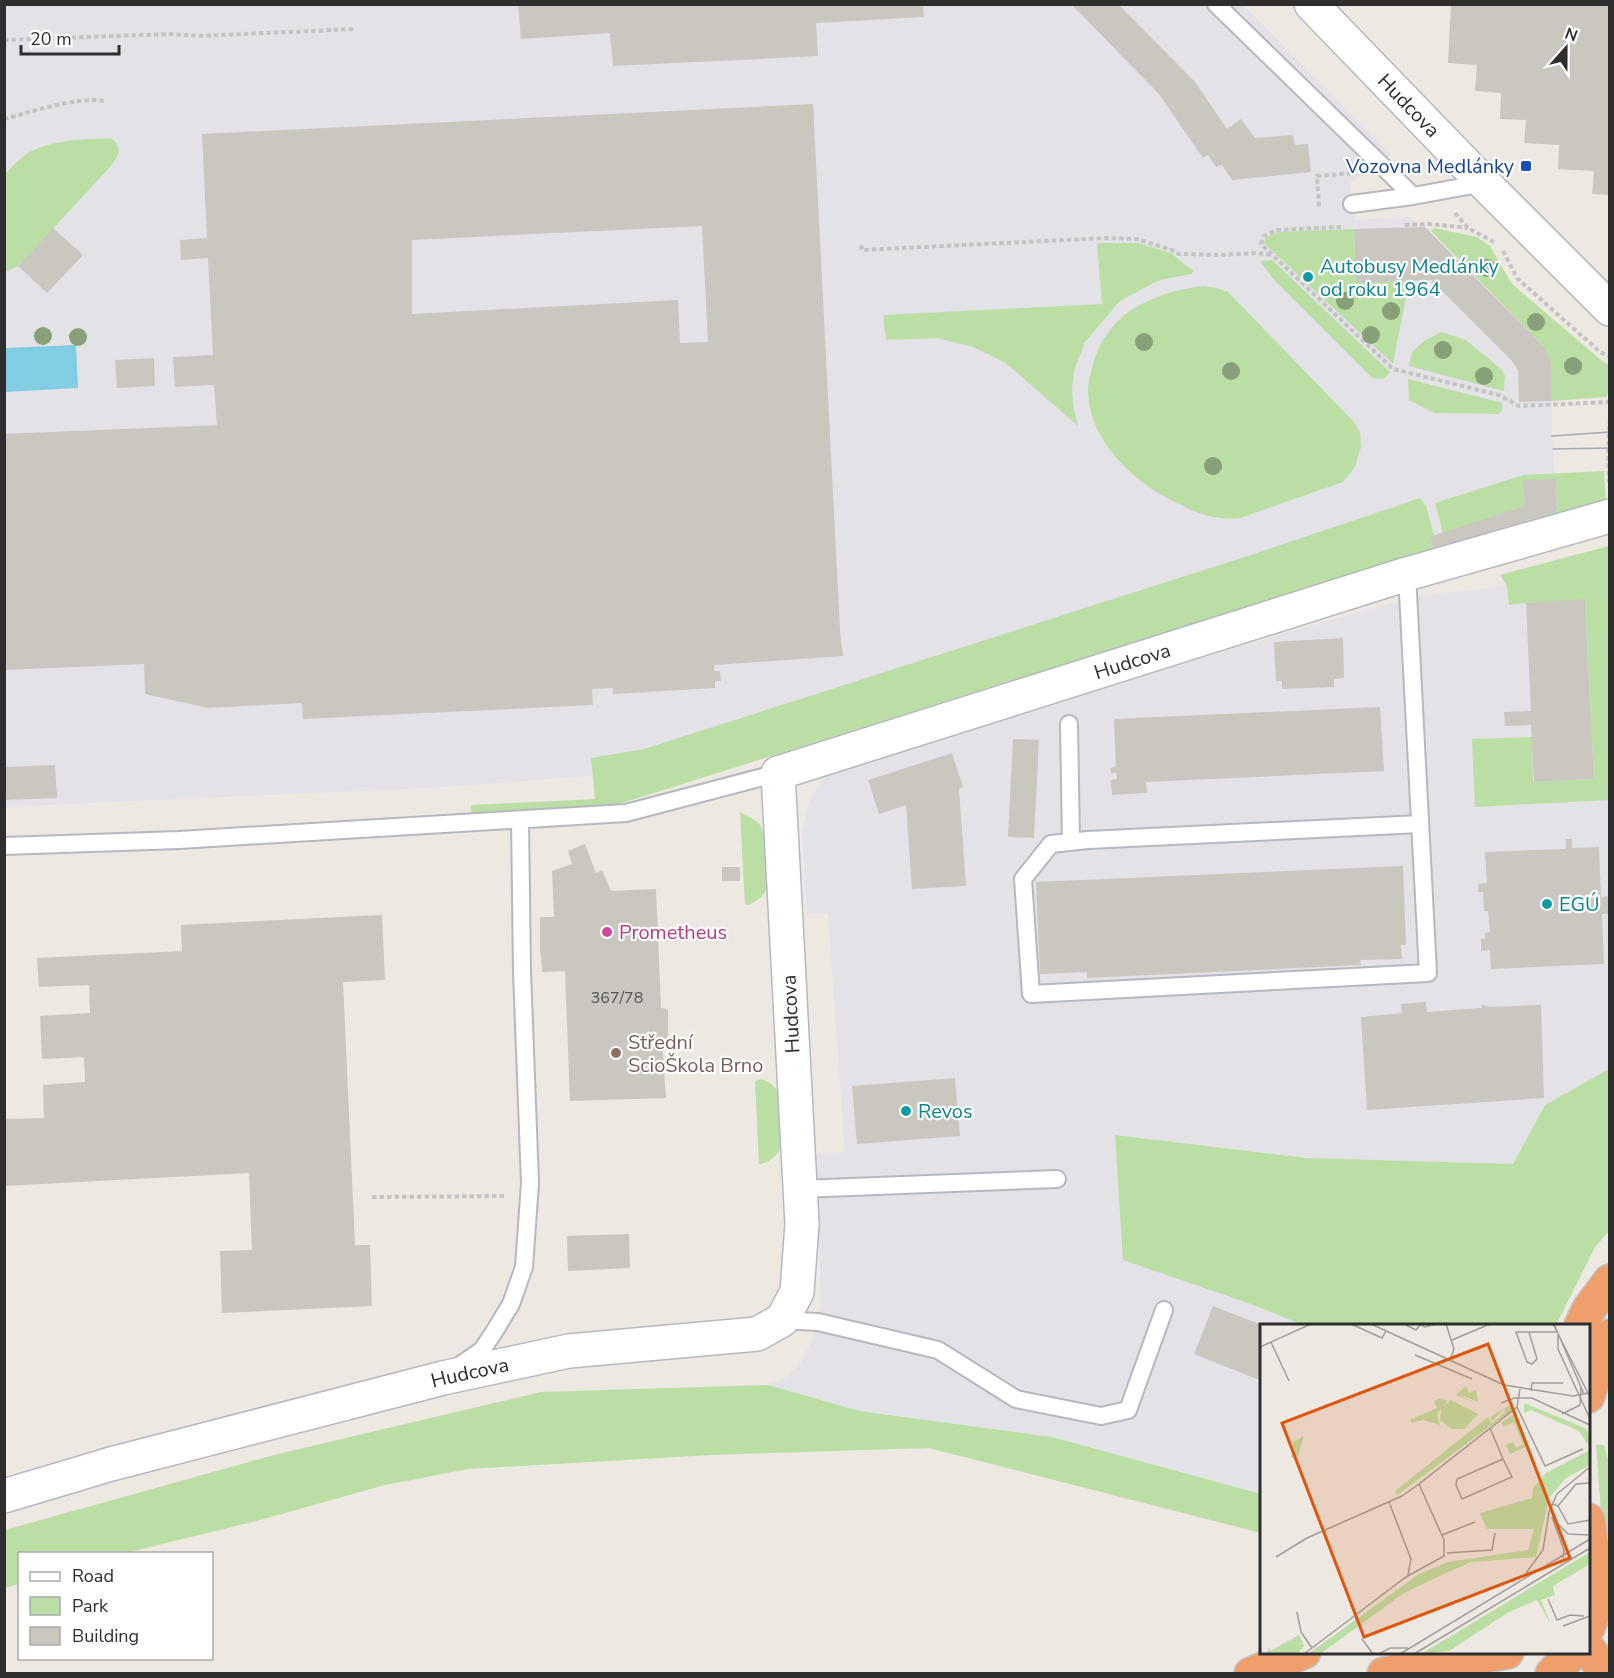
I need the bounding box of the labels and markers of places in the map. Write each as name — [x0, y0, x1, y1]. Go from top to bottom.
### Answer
place label: Vozovna Medlánky — [1345, 153, 1515, 180]
marker: Vozovna Medlánky — [1519, 159, 1533, 173]
place label: Autobusy Medlánky od roku 1964 — [1320, 253, 1499, 303]
marker: Autobusy Medlánky od roku 1964 — [1301, 270, 1315, 284]
place label: EGÚ — [1559, 891, 1600, 918]
marker: EGÚ — [1540, 897, 1554, 911]
place label: Prometheus — [619, 919, 727, 946]
marker: Prometheus — [600, 925, 614, 939]
place label: Střední ScioŠkola Brno — [628, 1029, 763, 1079]
marker: Střední ScioŠkola Brno — [609, 1046, 623, 1060]
place label: Revos — [918, 1098, 973, 1125]
marker: Revos — [899, 1104, 913, 1118]

